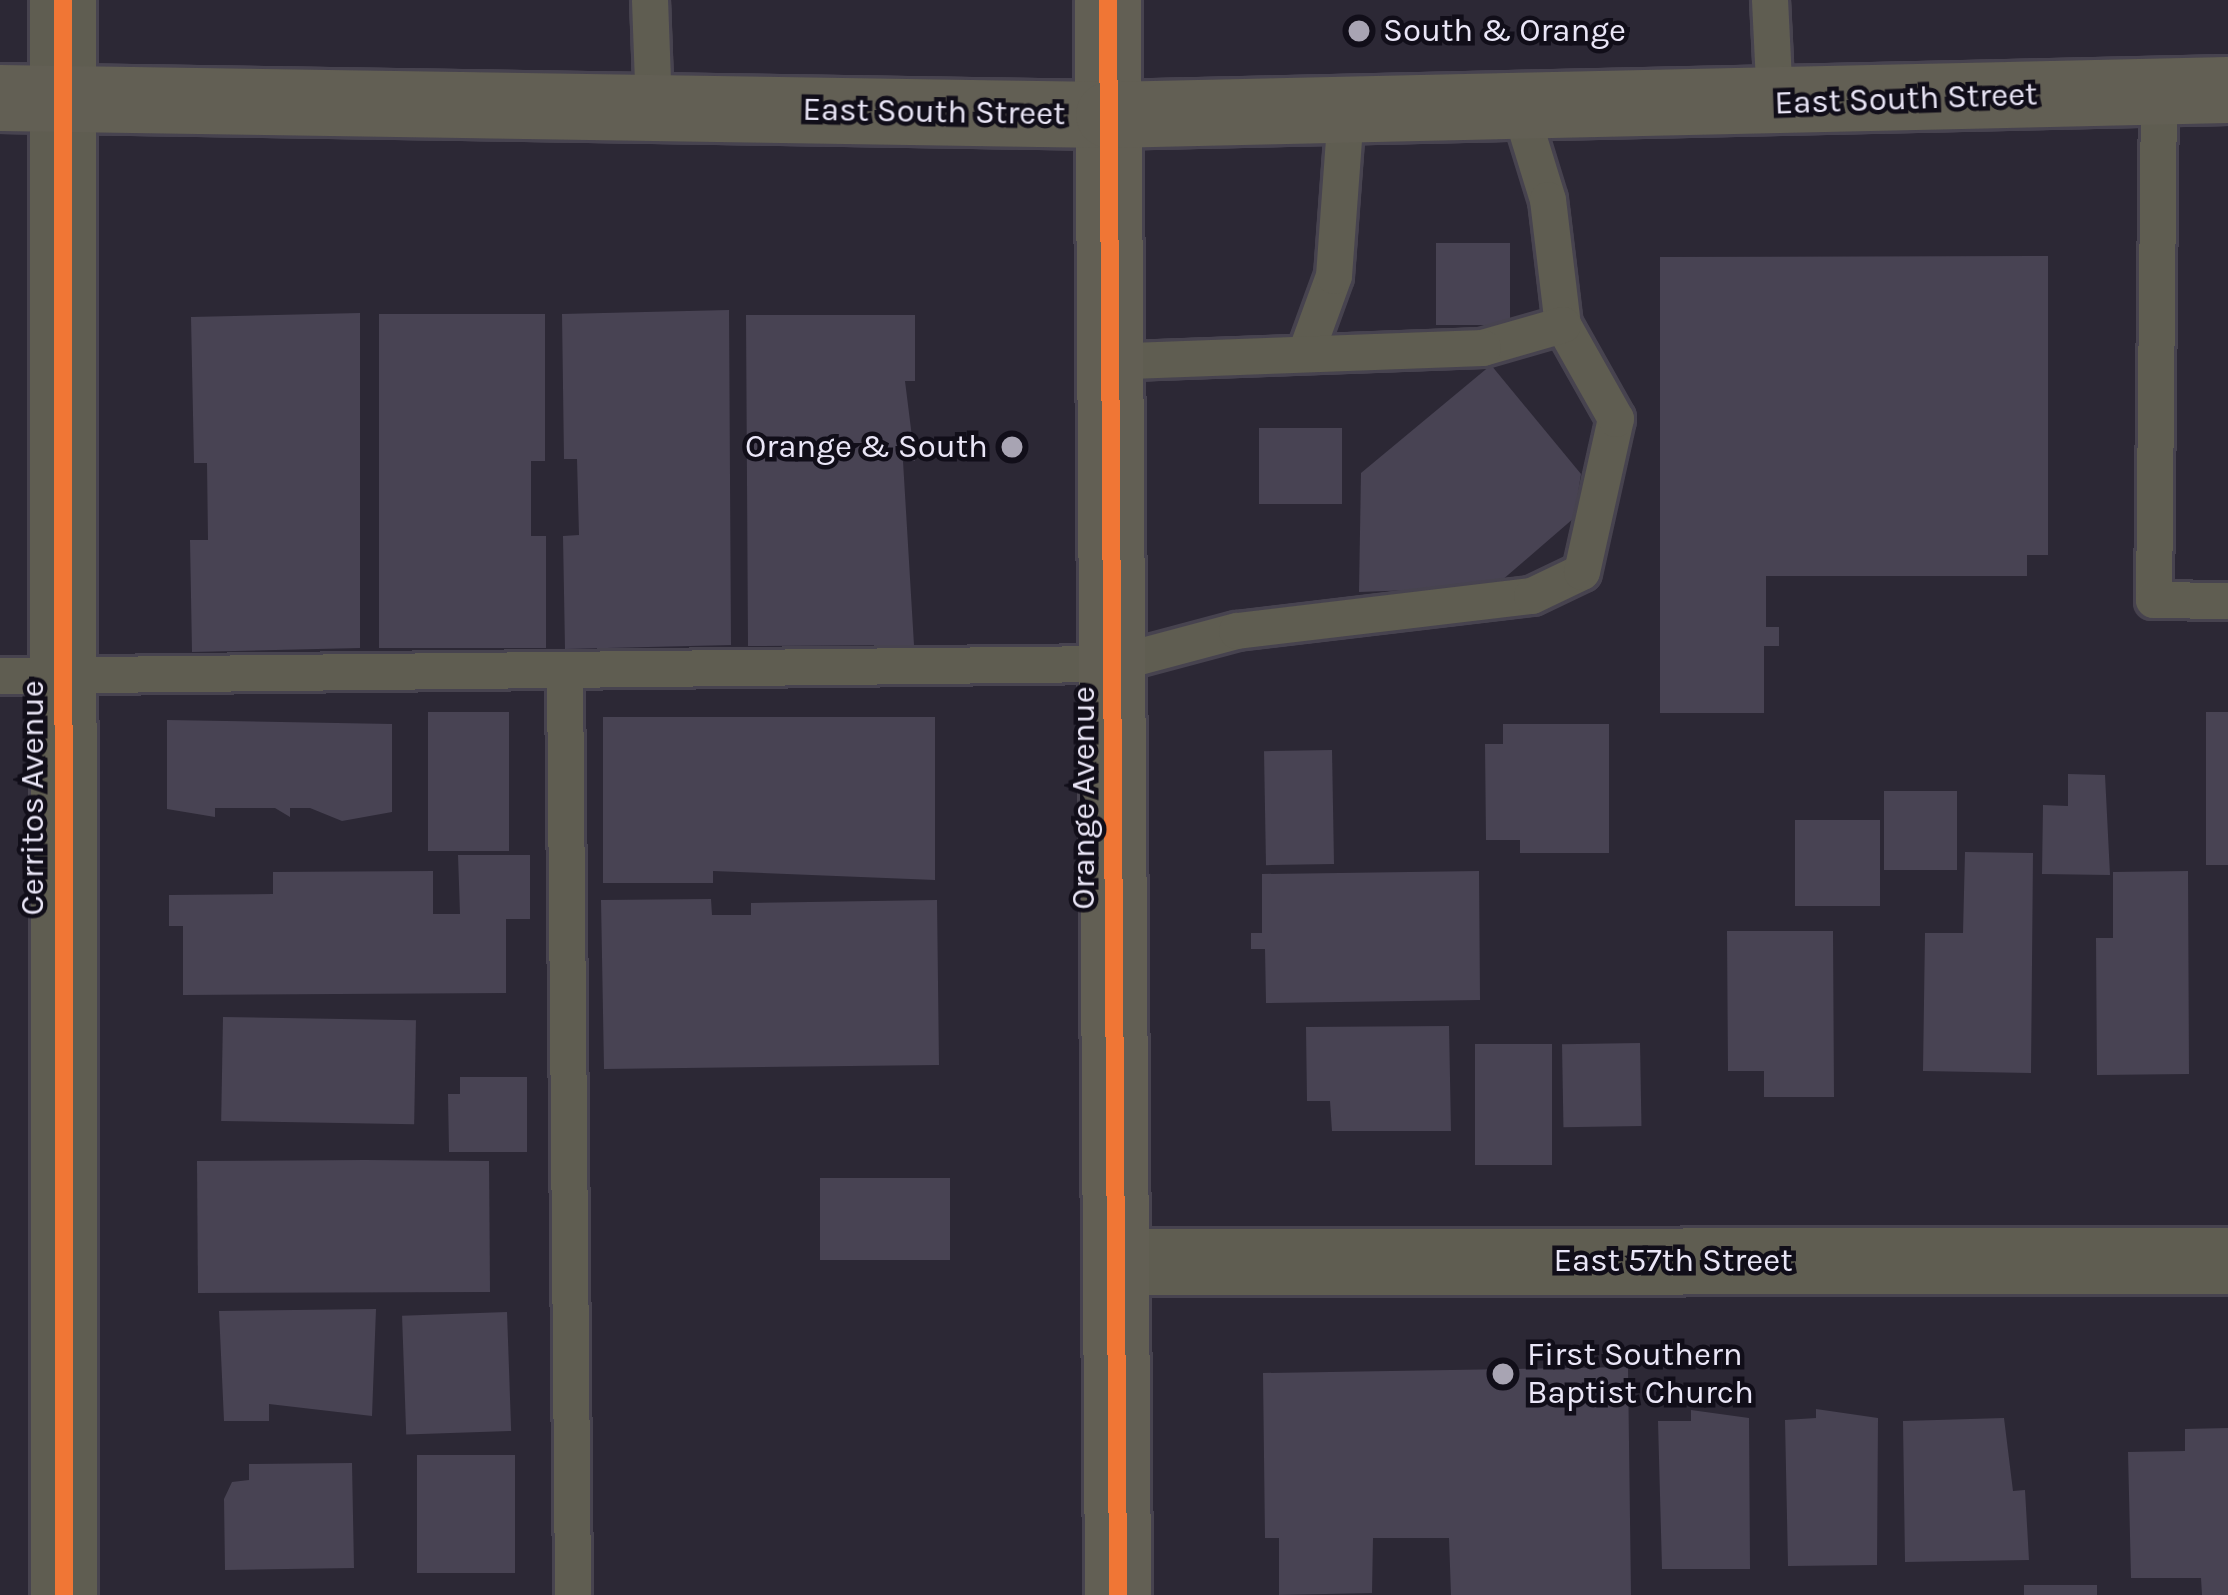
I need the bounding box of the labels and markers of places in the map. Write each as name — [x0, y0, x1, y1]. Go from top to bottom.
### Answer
place label: South & Orange — [1383, 11, 1626, 51]
marker: South & Orange — [1346, 18, 1372, 44]
place label: Orange & South — [745, 427, 988, 467]
marker: Orange & South — [999, 434, 1025, 460]
place label: First Southern Baptist Church — [1527, 1335, 1754, 1413]
marker: First Southern Baptist Church — [1490, 1361, 1516, 1387]

